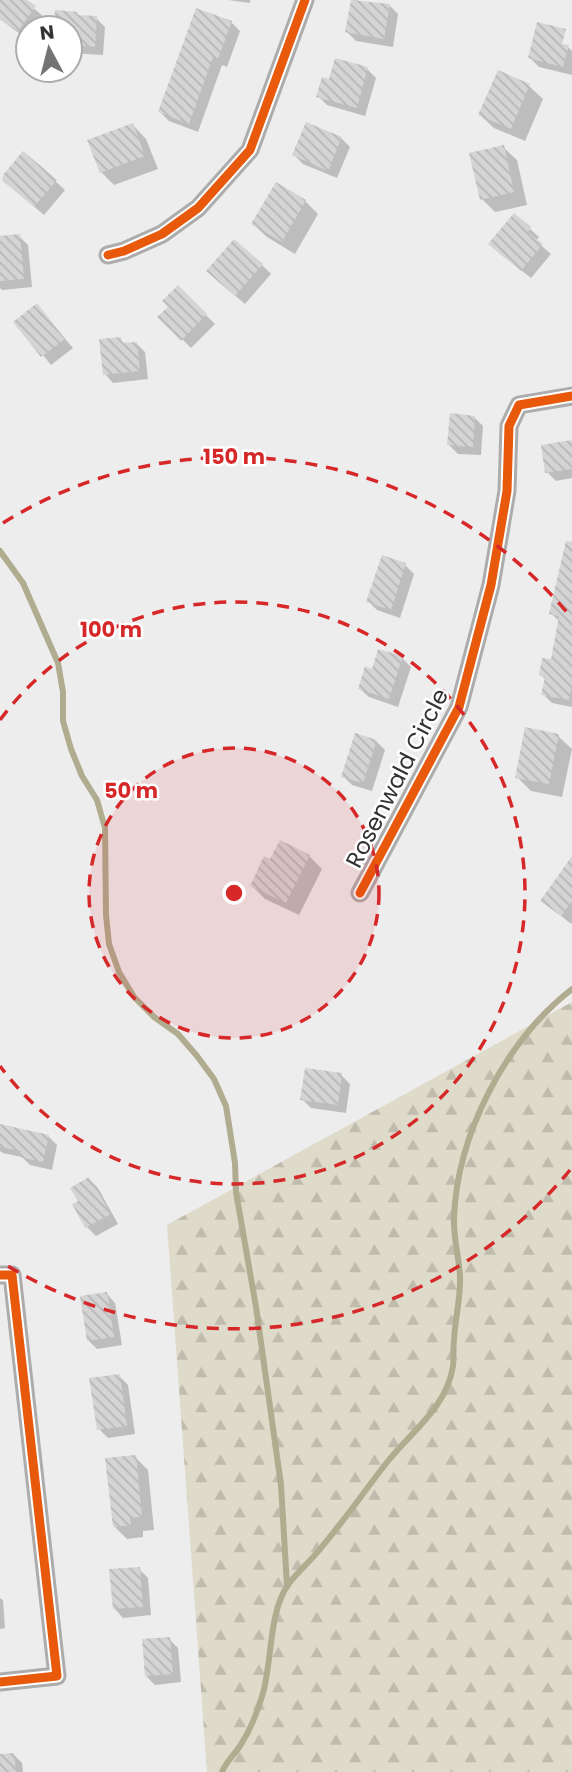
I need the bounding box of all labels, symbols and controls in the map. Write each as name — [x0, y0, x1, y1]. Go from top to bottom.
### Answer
north arrow — [14, 14, 84, 84]
text: N — [38, 18, 56, 47]
text: 150 m — [203, 442, 265, 471]
text: 100 m — [80, 615, 142, 644]
street label: Rosenwald Circle — [338, 683, 456, 873]
text: 50 m — [104, 776, 158, 805]
centre of rings — [222, 881, 246, 905]

